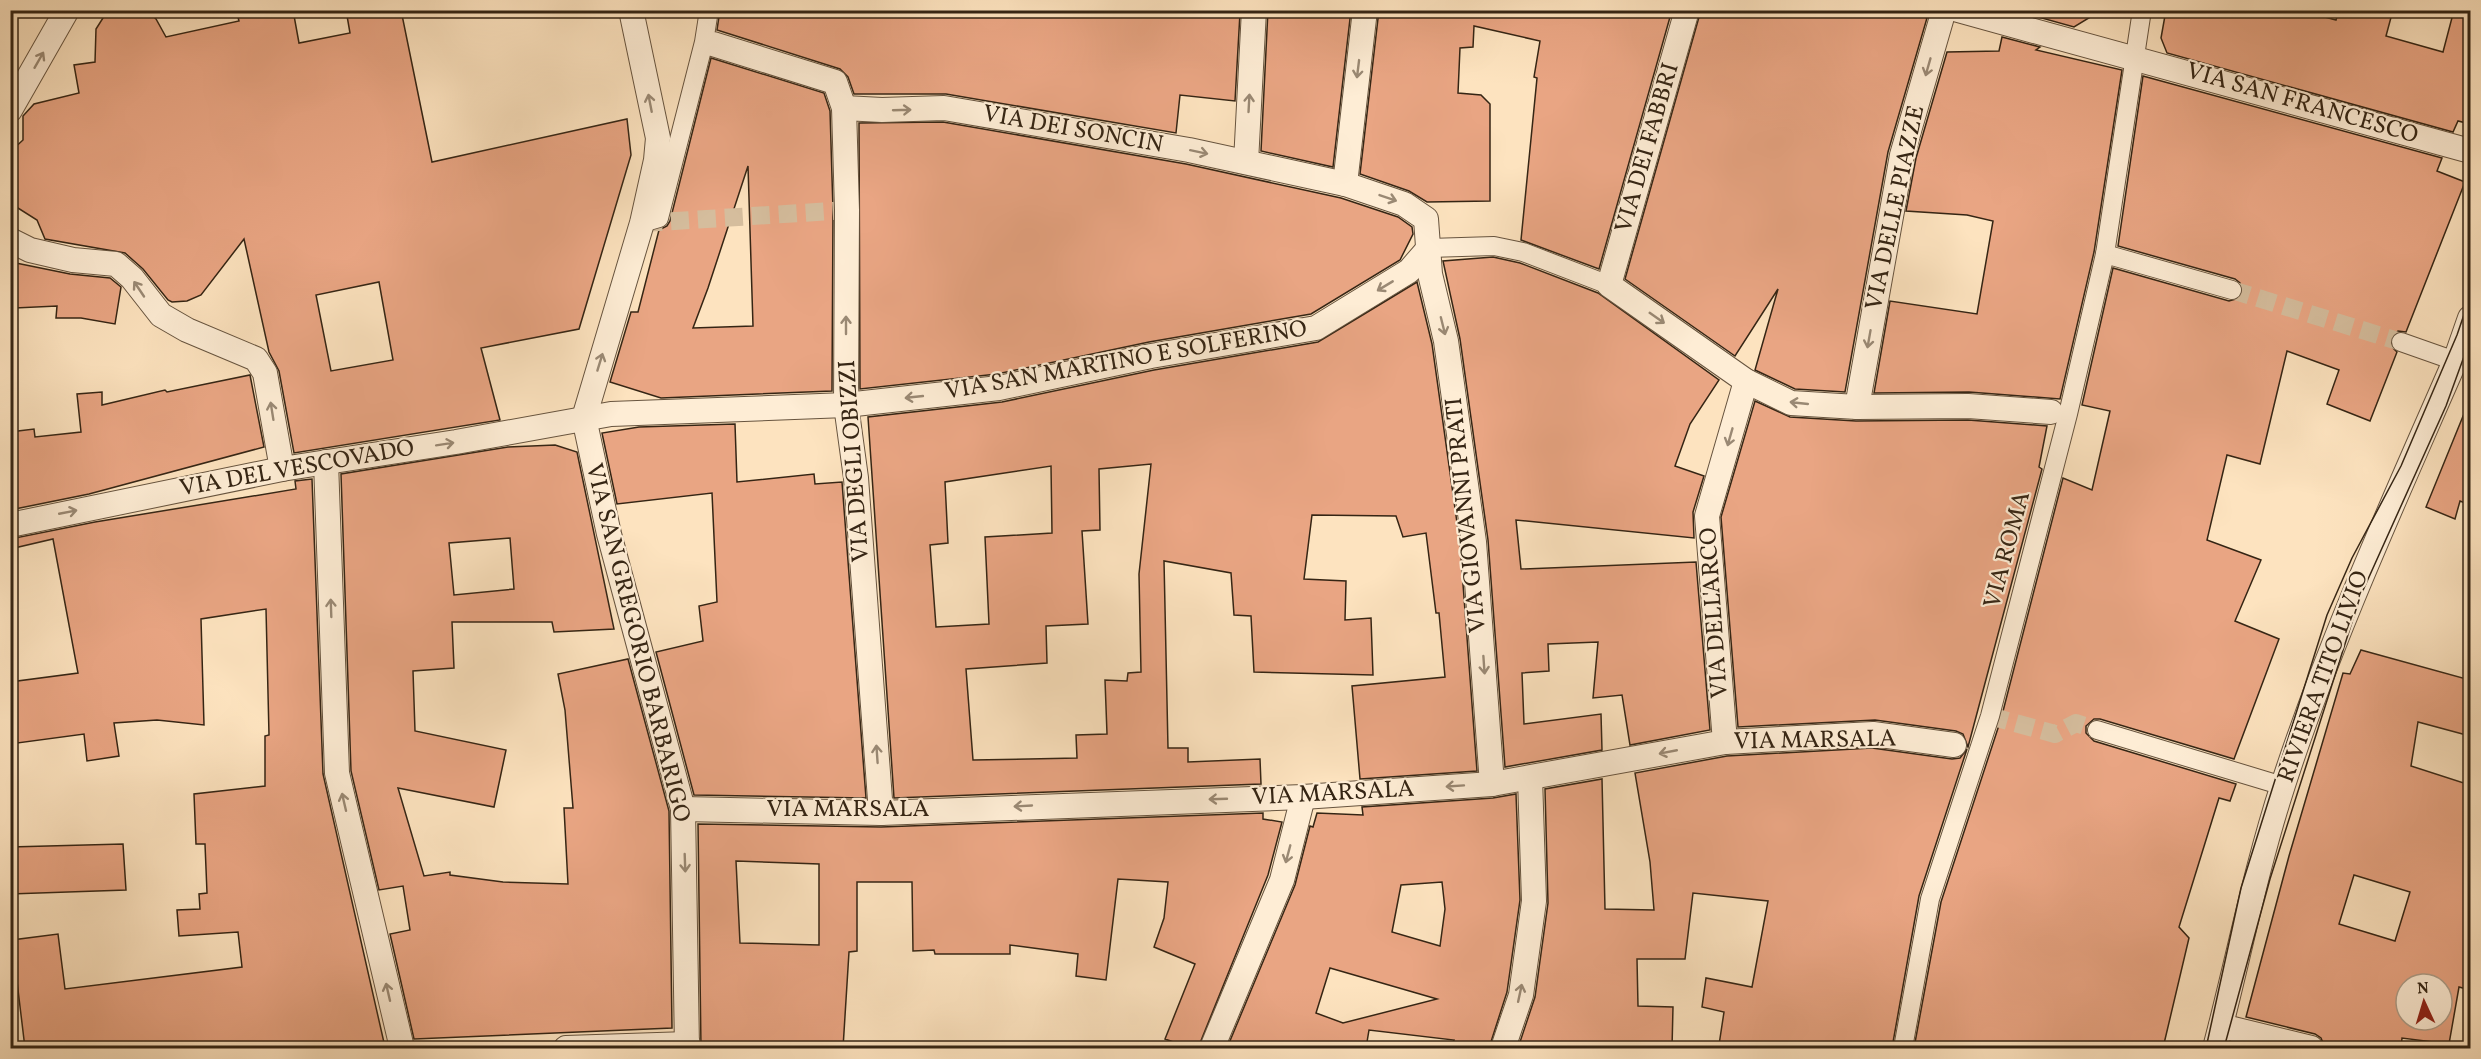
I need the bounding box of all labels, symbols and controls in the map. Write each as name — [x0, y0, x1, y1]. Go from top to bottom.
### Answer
one-way arrow — [33, 52, 45, 69]
street label: VIA SAN FRANCESCO — [2182, 55, 2422, 153]
one-way arrow — [1921, 57, 1933, 76]
one-way arrow — [1353, 58, 1364, 78]
street label: VIA DEI FABBRI — [1607, 59, 1689, 237]
one-way arrow — [644, 93, 656, 112]
one-way arrow — [1244, 94, 1255, 114]
street label: VIA DEI SONCIN — [980, 97, 1166, 163]
street label: VIA DELLE PIAZZE — [1858, 102, 1934, 314]
one-way arrow — [892, 104, 912, 115]
one-way arrow — [1188, 147, 1208, 158]
one-way arrow — [1378, 194, 1397, 205]
one-way arrow — [1377, 280, 1394, 292]
one-way arrow — [133, 281, 145, 298]
street label: VIA SAN MARTINO E SOLFERINO — [942, 312, 1310, 410]
one-way arrow — [1648, 312, 1665, 324]
one-way arrow — [840, 316, 852, 336]
one-way arrow — [1437, 316, 1449, 335]
one-way arrow — [1863, 329, 1874, 349]
one-way arrow — [595, 353, 606, 372]
street label: VIA DEGLI OBIZZI — [831, 359, 879, 563]
one-way arrow — [905, 392, 925, 403]
street label: VIA GIOVANNI PRATI — [1438, 396, 1496, 634]
one-way arrow — [1790, 397, 1809, 408]
one-way arrow — [266, 402, 277, 422]
one-way arrow — [1724, 427, 1735, 446]
street label: VIA DEL VESCOVADO — [177, 432, 417, 506]
one-way arrow — [435, 438, 455, 449]
street label: VIA SAN GREGORIO BARBARIGO — [576, 460, 698, 826]
street label: VIA ROMA — [1976, 488, 2040, 612]
one-way arrow — [58, 506, 77, 518]
street label: VIA DELL'ARCO — [1692, 526, 1738, 700]
street label: RIVIERA TITO LIVIO — [2270, 566, 2378, 788]
one-way arrow — [325, 598, 336, 618]
one-way arrow — [1478, 655, 1489, 675]
street label: VIA MARSALA — [1733, 723, 1897, 759]
one-way arrow — [871, 745, 882, 765]
one-way arrow — [1658, 747, 1678, 758]
street label: VIA MARSALA — [1251, 773, 1415, 815]
one-way arrow — [1445, 781, 1465, 792]
one-way arrow — [337, 793, 349, 812]
street label: VIA MARSALA — [767, 793, 929, 827]
one-way arrow — [1209, 794, 1229, 805]
one-way arrow — [1014, 801, 1034, 812]
one-way arrow — [1282, 844, 1294, 863]
one-way arrow — [679, 852, 690, 872]
north arrow — [2394, 972, 2454, 1032]
text: N — [2417, 978, 2430, 1000]
one-way arrow — [382, 982, 394, 1001]
one-way arrow — [1515, 984, 1526, 1003]

